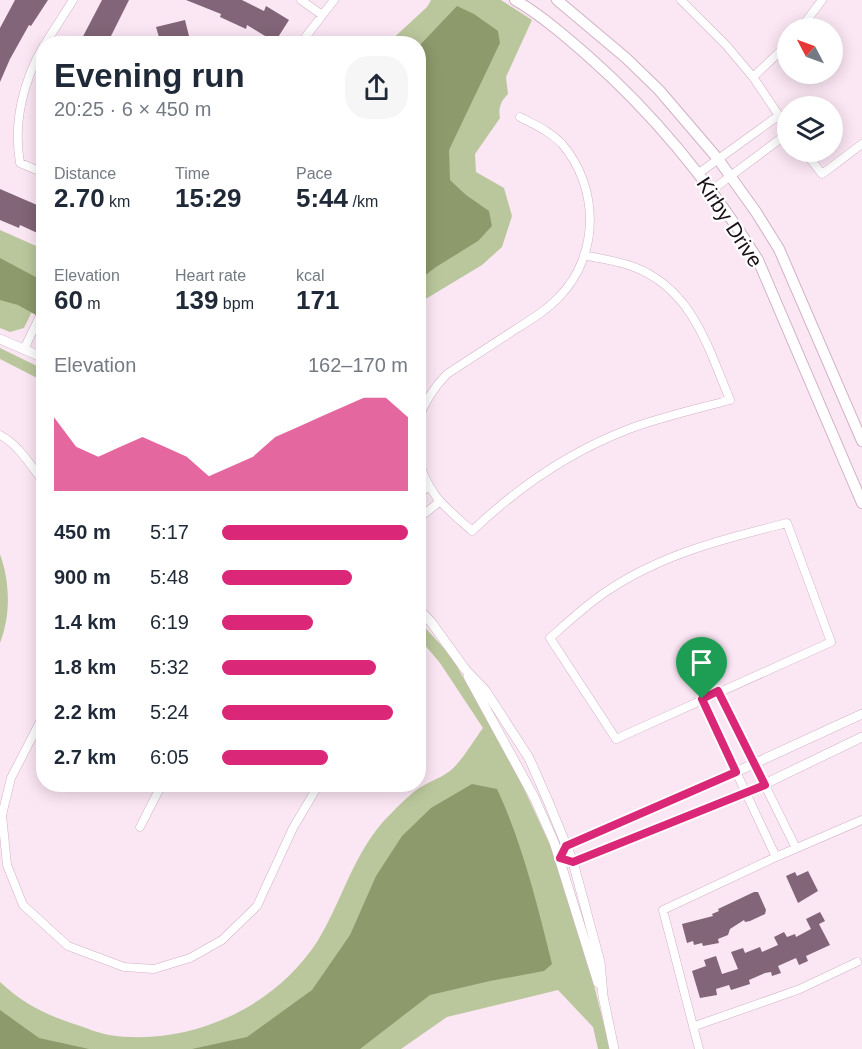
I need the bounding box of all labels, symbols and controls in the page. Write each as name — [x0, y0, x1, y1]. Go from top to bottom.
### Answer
north arrow — [777, 18, 843, 84]
map controls — [777, 18, 843, 162]
button: share — [345, 56, 408, 119]
text: Evening run — [54, 57, 245, 94]
button: layers — [777, 96, 843, 162]
text: 20:25 · 6 × 450 m — [54, 98, 211, 120]
text: Distance — [54, 165, 116, 182]
text: Time — [175, 165, 210, 182]
text: Pace — [296, 165, 332, 182]
street label: Kirby Drive — [692, 173, 768, 271]
text: 2.70 — [54, 183, 105, 213]
text: 15:29 — [175, 183, 242, 213]
text: 5:44 — [296, 183, 348, 213]
text: km — [105, 193, 130, 210]
text: /km — [348, 193, 378, 210]
text: Elevation — [54, 267, 120, 284]
text: Heart rate — [175, 267, 246, 284]
text: kcal — [296, 267, 324, 284]
text: 60 — [54, 285, 83, 315]
text: 139 — [175, 285, 218, 315]
text: 171 — [296, 285, 339, 315]
text: m — [83, 295, 101, 312]
text: bpm — [218, 295, 254, 312]
text: Elevation — [54, 354, 136, 376]
text: 162–170 m — [308, 354, 408, 376]
text: 450 m — [54, 521, 111, 543]
text: 5:17 — [150, 521, 189, 543]
text: 900 m — [54, 566, 111, 588]
text: 5:48 — [150, 566, 189, 588]
text: 1.4 km — [54, 611, 116, 633]
text: 6:19 — [150, 611, 189, 633]
pin — [676, 637, 727, 699]
icon: arrive — [685, 646, 718, 679]
text: 1.8 km — [54, 656, 116, 678]
text: 5:32 — [150, 656, 189, 678]
text: 2.2 km — [54, 701, 116, 723]
text: 5:24 — [150, 701, 189, 723]
text: 2.7 km — [54, 746, 116, 768]
text: 6:05 — [150, 746, 189, 768]

